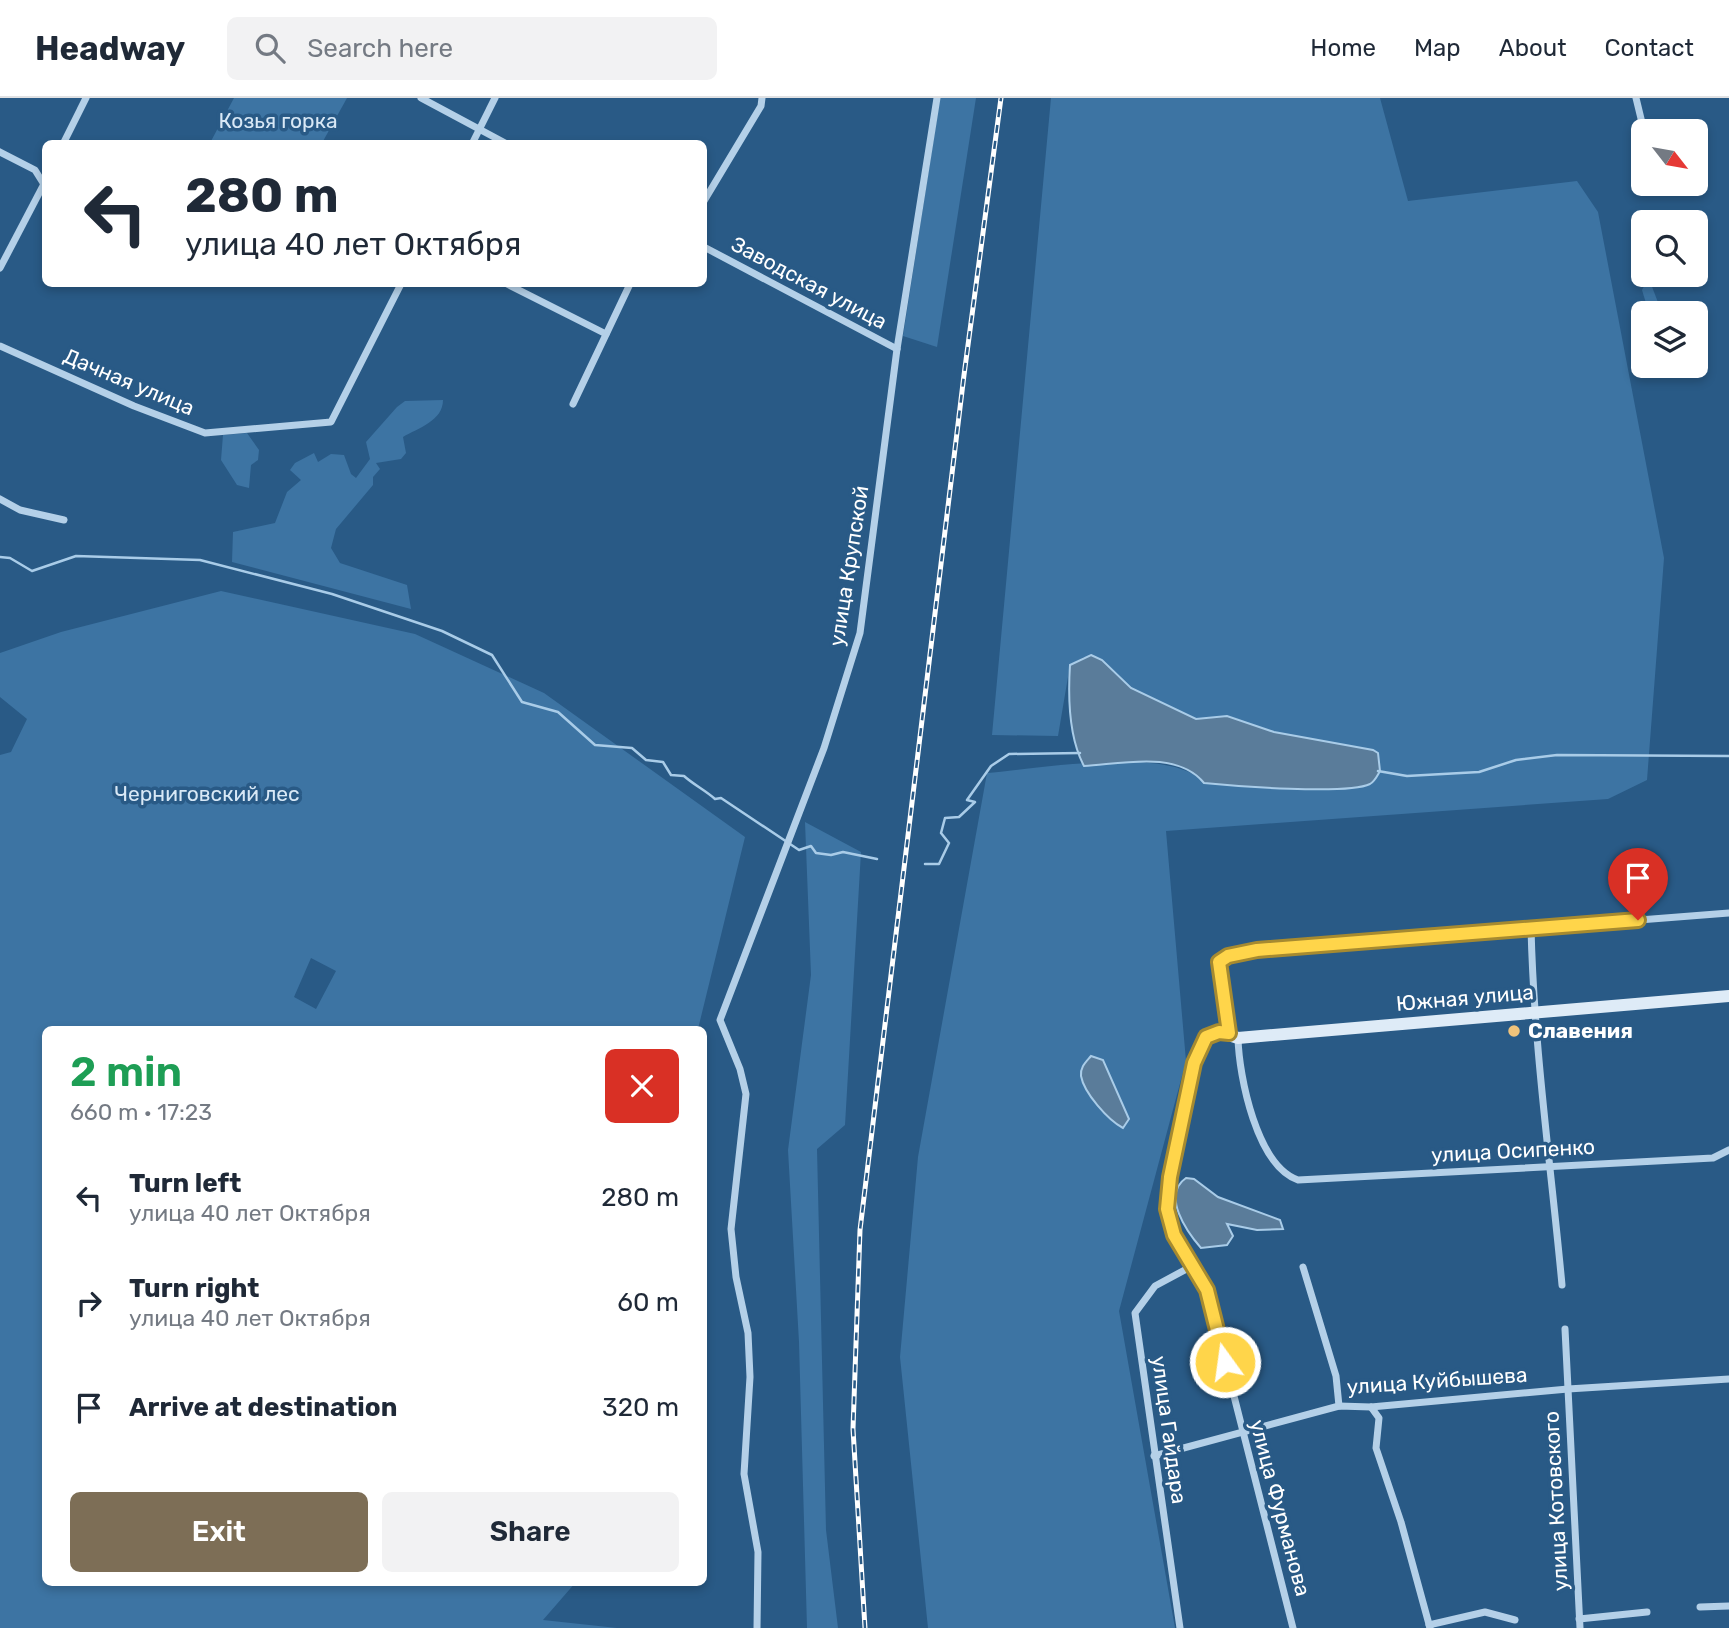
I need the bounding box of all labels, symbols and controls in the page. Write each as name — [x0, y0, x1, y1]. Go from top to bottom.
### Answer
search box — [227, 17, 717, 80]
text: Headway — [35, 29, 185, 68]
icon: search — [251, 29, 289, 67]
text: Search here — [307, 33, 453, 64]
text: Home — [1310, 34, 1376, 62]
text: Map — [1414, 34, 1461, 62]
text: About — [1499, 34, 1567, 62]
text: Contact — [1605, 34, 1694, 62]
park label: Козья горка — [219, 108, 337, 133]
north arrow — [1631, 119, 1708, 196]
map controls — [1631, 119, 1708, 378]
text: 280 m — [185, 166, 339, 224]
icon: left — [70, 168, 161, 259]
button: search — [1631, 210, 1708, 287]
text: улица 40 лет Октября — [185, 225, 521, 263]
street label: Заводская улица — [727, 231, 891, 334]
button: layers — [1631, 301, 1708, 378]
street label: Дачная улица — [60, 343, 198, 420]
street label: улица Крупской — [823, 484, 874, 648]
park label: Черниговский лес — [114, 781, 300, 806]
pin — [1608, 848, 1668, 920]
icon: arrive — [1619, 859, 1657, 897]
street label: Южная улица — [1395, 979, 1535, 1016]
place label: Славения — [1528, 1018, 1633, 1043]
marker: Славения — [1506, 1023, 1522, 1039]
text: 2 min — [70, 1047, 182, 1097]
button: close — [605, 1049, 679, 1123]
text: 660 m · 17:23 — [70, 1098, 212, 1126]
street label: улица Осипенко — [1430, 1134, 1595, 1167]
text: Turn left — [129, 1168, 241, 1199]
icon: left — [70, 1179, 108, 1217]
text: 280 m — [601, 1182, 679, 1213]
text: улица 40 лет Октября — [129, 1199, 371, 1227]
text: Turn right — [129, 1273, 259, 1304]
icon: right — [70, 1284, 108, 1322]
text: 60 m — [617, 1287, 679, 1318]
text: улица 40 лет Октября — [129, 1304, 371, 1332]
position arrow — [1188, 1325, 1262, 1399]
street label: улица Гайдара — [1147, 1354, 1192, 1506]
street label: улица Куйбышева — [1346, 1362, 1528, 1399]
icon: arrive — [70, 1389, 108, 1427]
text: Arrive at destination — [129, 1392, 397, 1423]
text: 320 m — [602, 1392, 679, 1423]
street label: улица Котовского — [1538, 1410, 1573, 1592]
street label: улица Фурманова — [1245, 1417, 1316, 1599]
button: Exit — [70, 1492, 368, 1572]
button: Share — [382, 1492, 679, 1572]

